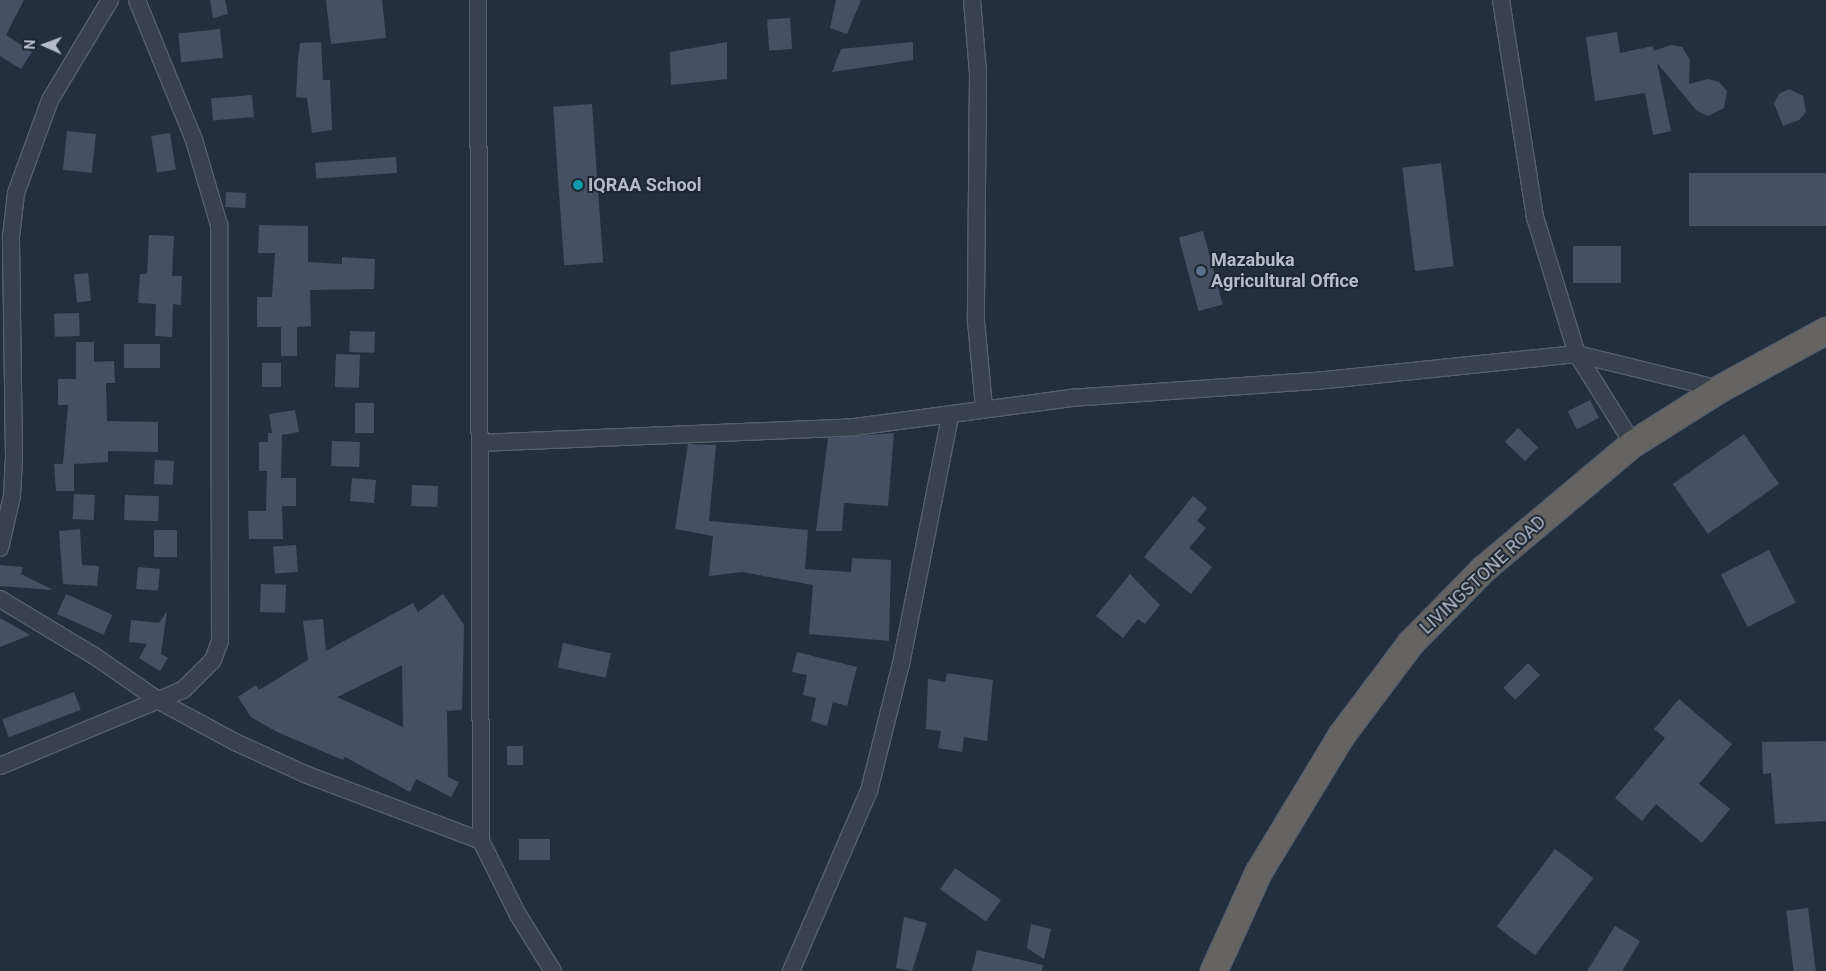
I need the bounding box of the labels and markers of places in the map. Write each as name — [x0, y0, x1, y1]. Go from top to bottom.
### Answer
place label: IQRAA School — [588, 174, 701, 196]
marker: IQRAA School — [572, 179, 584, 191]
place label: Mazabuka Agricultural Office — [1211, 250, 1359, 292]
marker: Mazabuka Agricultural Office — [1195, 265, 1207, 277]

